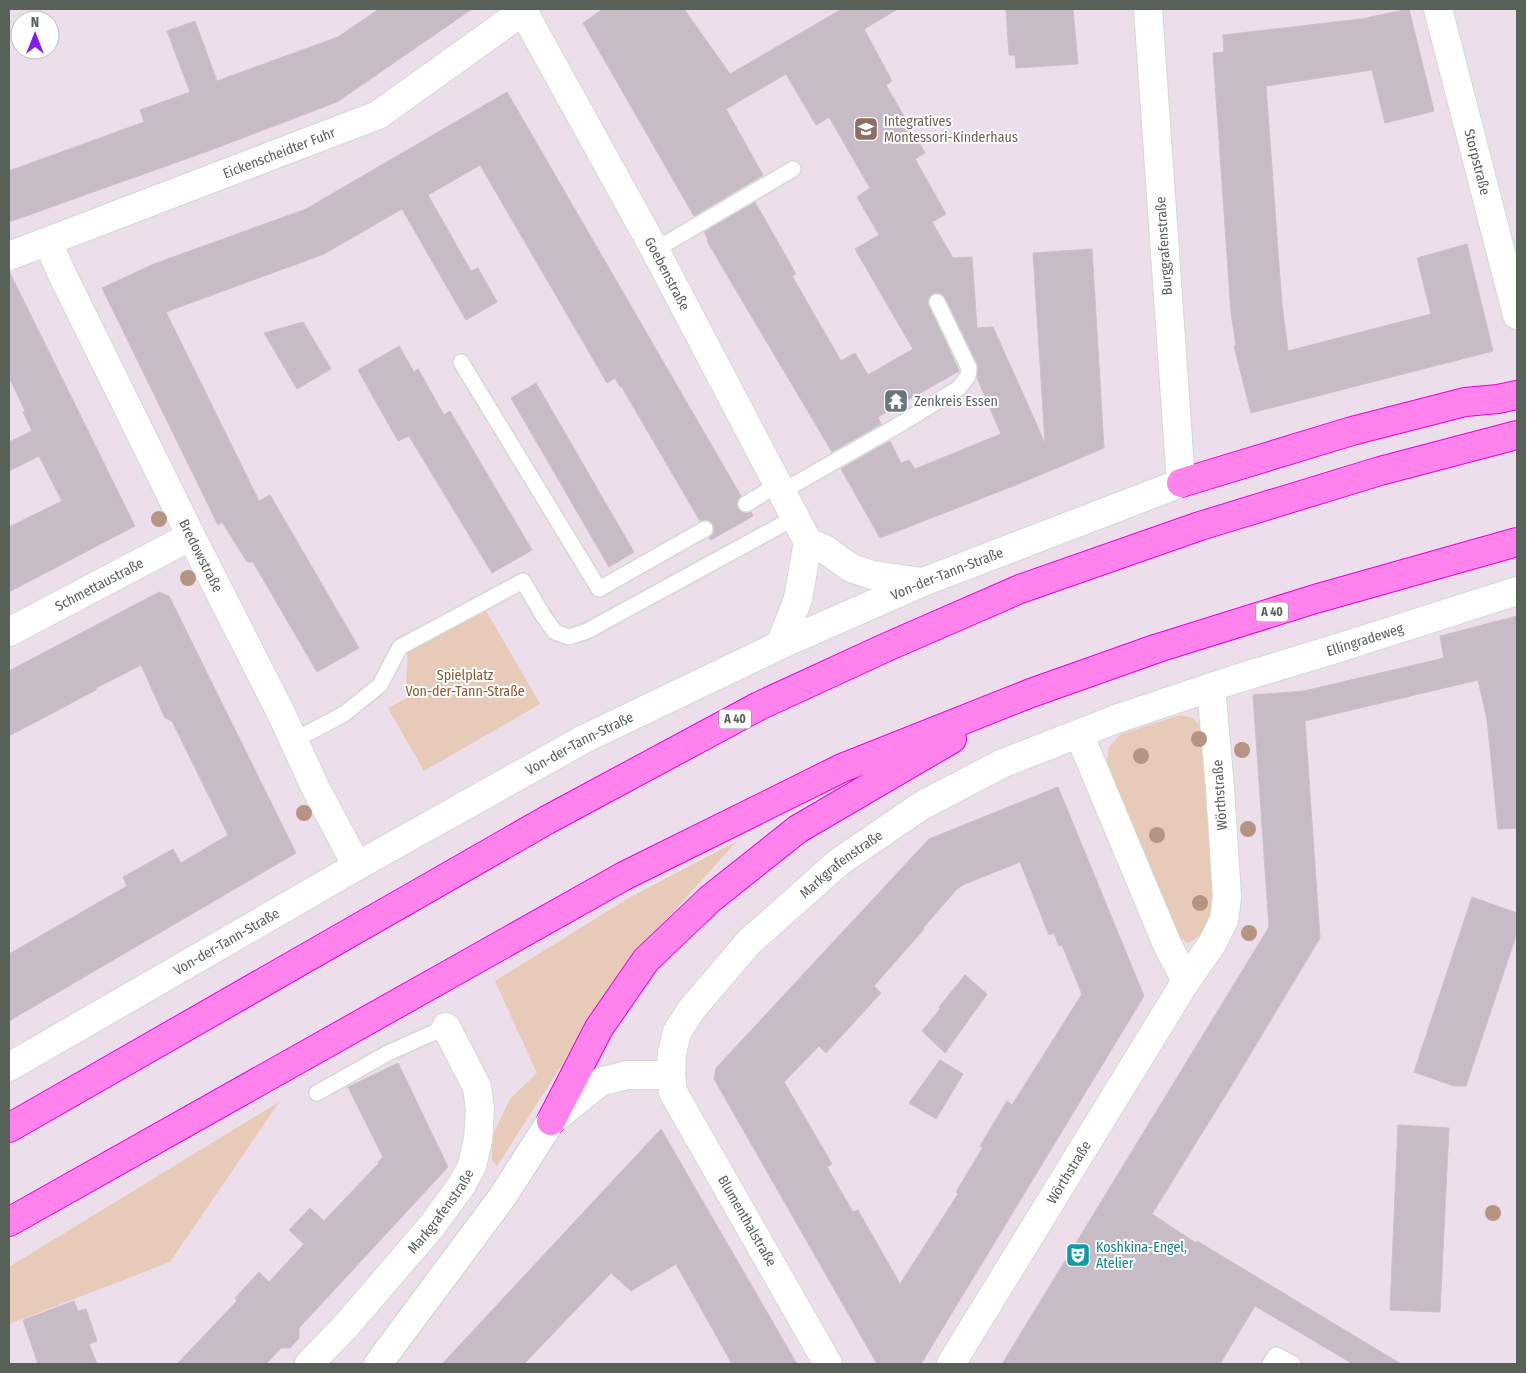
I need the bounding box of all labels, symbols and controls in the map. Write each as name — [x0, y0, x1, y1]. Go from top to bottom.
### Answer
north arrow — [10, 10, 60, 60]
text: N — [31, 14, 39, 31]
place label: Integratives Montessori-Kinderhaus — [884, 113, 1018, 146]
school or university icon: Integratives Montessori-Kinderhaus — [853, 116, 879, 142]
street label: Eickenscheidter Fuhr — [220, 124, 338, 182]
street label: Storpstraße — [1461, 127, 1494, 197]
street label: Burggrafenstraße — [1152, 196, 1176, 296]
street label: Goebenstraße — [641, 234, 694, 313]
temple icon: Zenkreis Essen — [883, 388, 909, 414]
place label: Zenkreis Essen — [914, 393, 998, 410]
street label: Bredowstraße — [176, 516, 227, 595]
street label: Von-der-Tann-Straße — [888, 544, 1006, 604]
street label: Schmettaustraße — [52, 554, 146, 615]
road number: A 40 — [1256, 602, 1288, 622]
street label: Ellingradeweg — [1324, 619, 1406, 660]
park label: Spielplatz Von-der-Tann-Straße — [405, 667, 525, 700]
street label: Von-der-Tann-Straße — [523, 708, 636, 778]
road number: A 40 — [719, 710, 751, 729]
street label: Wörthstraße — [1209, 759, 1231, 831]
street label: Markgrafenstraße — [796, 826, 886, 902]
street label: Von-der-Tann-Straße — [170, 904, 282, 979]
street label: Wörthstraße — [1043, 1137, 1094, 1207]
street label: Markgrafenstraße — [404, 1166, 477, 1257]
street label: Blumenthalstraße — [714, 1172, 780, 1270]
place label: Koshkina-Engel, Atelier — [1096, 1239, 1187, 1272]
theatre icon: Koshkina-Engel, Atelier — [1065, 1242, 1091, 1268]

